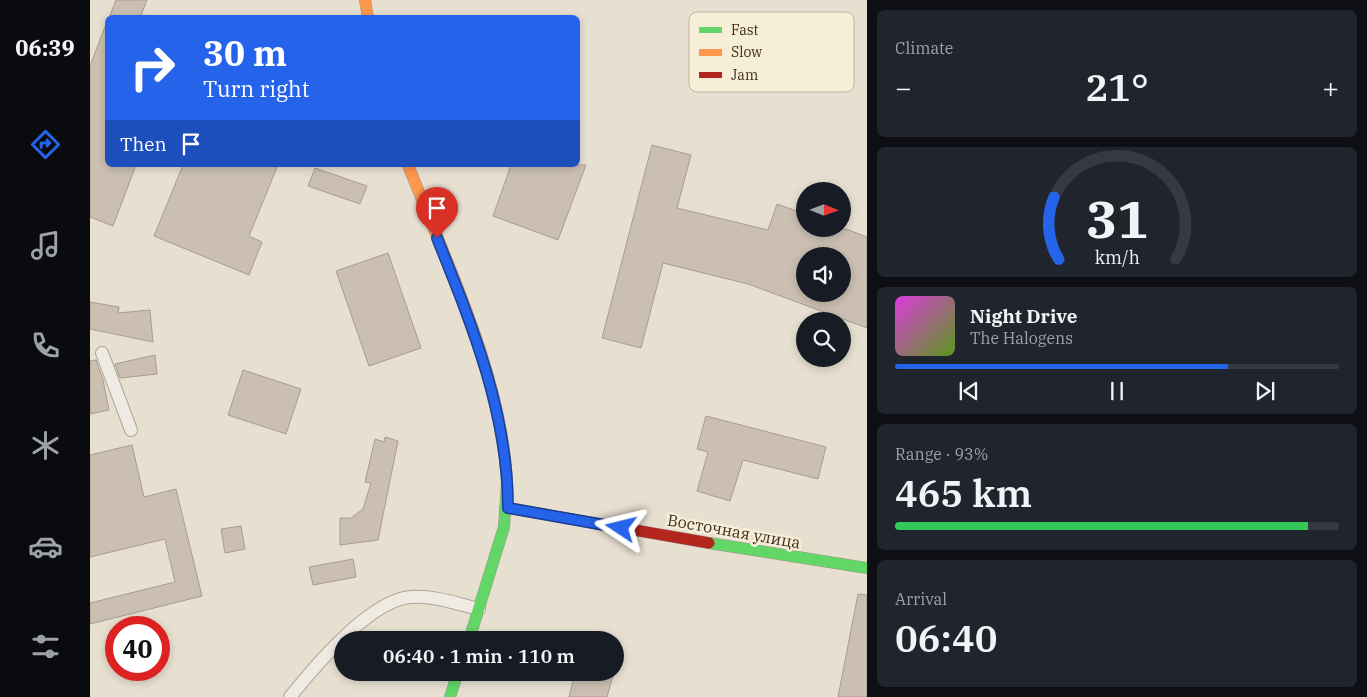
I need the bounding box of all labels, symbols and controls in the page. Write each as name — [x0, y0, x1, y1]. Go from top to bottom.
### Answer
legend — [689, 12, 854, 92]
text: Fast — [731, 21, 759, 39]
text: 30 m — [203, 30, 287, 76]
text: 06:39 — [15, 33, 75, 62]
icon: right — [120, 35, 185, 100]
text: Climate — [895, 38, 953, 58]
text: Slow — [731, 43, 762, 61]
text: 21° — [1085, 62, 1149, 111]
text: Jam — [731, 66, 758, 84]
text: − — [895, 69, 912, 106]
text: + — [1322, 69, 1339, 106]
text: Turn right — [203, 74, 310, 103]
icon: directions — [28, 127, 63, 162]
icon: arrive — [177, 130, 205, 158]
text: Then — [120, 132, 167, 156]
north arrow — [796, 182, 851, 238]
map controls — [796, 182, 851, 367]
text: 31 — [1086, 185, 1148, 252]
pin — [416, 187, 458, 238]
icon: arrive — [423, 194, 451, 222]
icon: music — [28, 228, 63, 263]
text: km/h — [1094, 246, 1140, 269]
button: sound — [796, 247, 851, 302]
text: Night Drive — [970, 304, 1078, 328]
button: search — [796, 312, 851, 367]
icon: phone — [28, 328, 63, 363]
text: The Halogens — [970, 328, 1073, 348]
icon: previous — [955, 377, 983, 405]
icon: pause — [1103, 377, 1131, 405]
icon: next — [1251, 377, 1279, 405]
icon: climate — [28, 428, 63, 463]
text: Range · 93% — [895, 444, 988, 464]
text: 465 km — [895, 468, 1032, 517]
position arrow — [594, 501, 646, 553]
street label: Восточная улица — [666, 509, 802, 553]
icon: car — [28, 529, 63, 564]
text: Arrival — [895, 589, 947, 609]
text: 06:40 — [895, 613, 998, 662]
speed limit sign: 40 — [105, 616, 170, 681]
icon: filters — [28, 629, 63, 664]
text: 06:40 · 1 min · 110 m — [383, 644, 575, 668]

